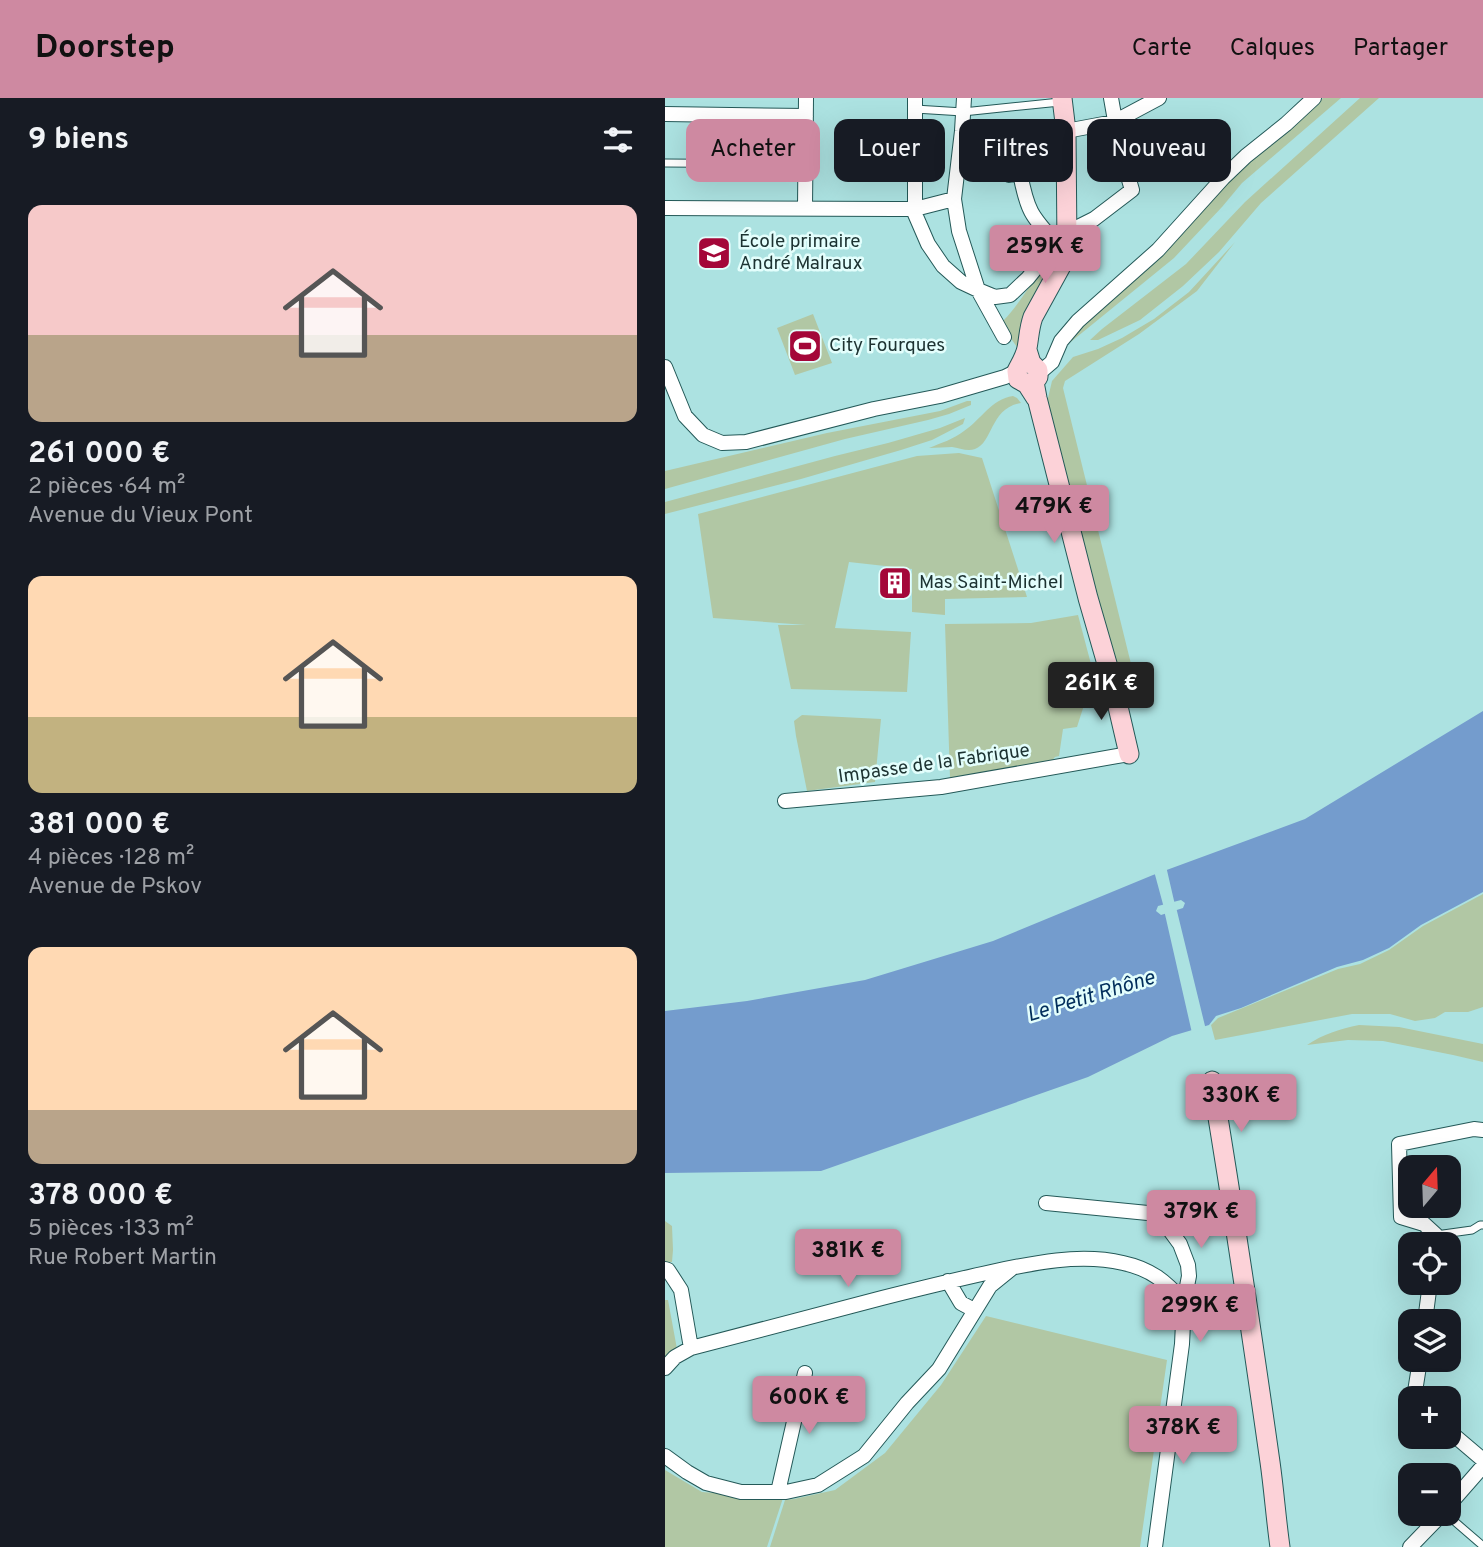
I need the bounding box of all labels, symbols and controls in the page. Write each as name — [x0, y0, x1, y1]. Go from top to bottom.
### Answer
text: Doorstep — [35, 28, 175, 70]
text: Carte — [1132, 34, 1192, 64]
text: Calques — [1230, 34, 1315, 64]
text: Partager — [1353, 34, 1448, 64]
chip: Acheter — [686, 119, 820, 182]
chip: Louer — [834, 119, 945, 182]
chip: Filtres — [959, 119, 1073, 182]
chip: Nouveau — [1087, 119, 1231, 182]
icon: filters — [599, 121, 637, 159]
text: 9 biens — [28, 122, 129, 159]
pin: 259K € — [988, 226, 1102, 285]
place label: École primaire André Malraux — [739, 229, 863, 276]
text: 259K € — [1006, 233, 1084, 262]
school or university icon: École primaire André Malraux — [695, 234, 733, 272]
icon: home — [270, 250, 396, 376]
sports icon: City Fourques — [786, 327, 824, 365]
place label: City Fourques — [829, 334, 945, 358]
text: 261 000 € — [28, 436, 170, 473]
text: 2 pièces · 64 m² — [28, 473, 185, 502]
pin: 479K € — [997, 486, 1111, 545]
text: 479K € — [1015, 493, 1093, 522]
text: Avenue du Vieux Pont — [28, 502, 253, 531]
building icon: Mas Saint-Michel — [876, 564, 914, 602]
place label: Mas Saint-Michel — [919, 571, 1063, 595]
icon: home — [270, 621, 396, 747]
pin: 261K € — [1044, 662, 1158, 722]
text: 261K € — [1064, 670, 1138, 699]
street label: Impasse de la Fabrique — [837, 739, 1031, 789]
text: 381 000 € — [28, 807, 170, 844]
text: 4 pièces · 128 m² — [28, 844, 194, 873]
text: Avenue de Pskov — [28, 873, 202, 902]
water label: Le Petit Rhône — [1024, 964, 1159, 1029]
icon: home — [270, 992, 396, 1118]
pin: 330K € — [1184, 1074, 1298, 1134]
text: 330K € — [1202, 1082, 1280, 1111]
north arrow — [1398, 1155, 1461, 1218]
map controls — [1398, 1155, 1461, 1526]
text: 378 000 € — [28, 1178, 173, 1215]
pin: 379K € — [1144, 1190, 1258, 1250]
text: 379K € — [1163, 1198, 1239, 1227]
text: 5 pièces · 133 m² — [28, 1215, 194, 1244]
pin: 381K € — [791, 1230, 905, 1289]
button: locate — [1398, 1232, 1461, 1295]
text: 381K € — [811, 1237, 885, 1266]
text: Rue Robert Martin — [28, 1244, 217, 1273]
pin: 299K € — [1143, 1284, 1257, 1344]
text: 299K € — [1161, 1292, 1239, 1321]
button: layers — [1398, 1309, 1461, 1372]
pin: 600K € — [752, 1376, 866, 1436]
text: 600K € — [768, 1384, 850, 1413]
button: + — [1398, 1386, 1461, 1449]
pin: 378K € — [1126, 1406, 1240, 1466]
text: 378K € — [1145, 1414, 1221, 1443]
button: − — [1398, 1463, 1461, 1526]

